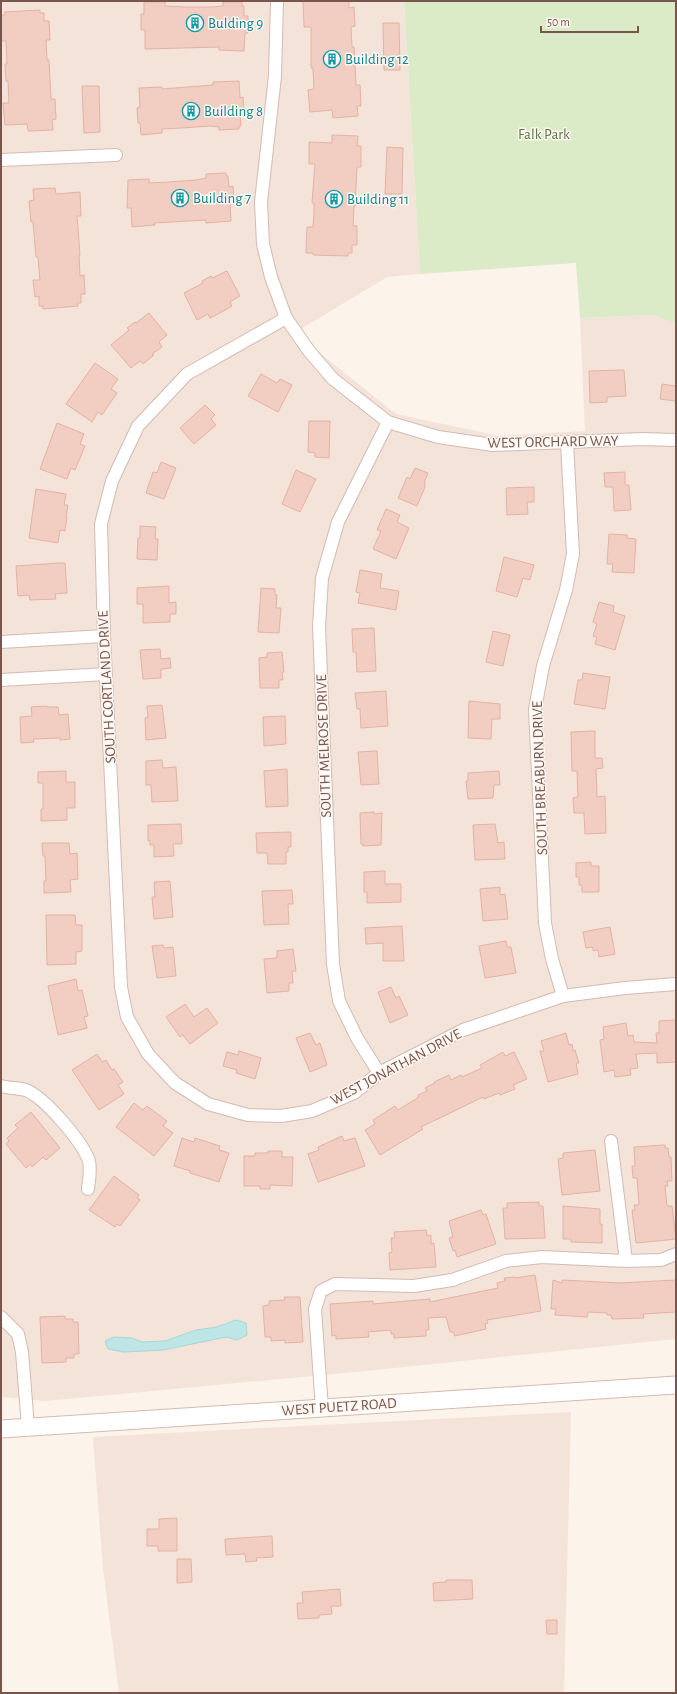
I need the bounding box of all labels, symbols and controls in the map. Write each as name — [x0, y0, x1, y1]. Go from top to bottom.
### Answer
scale bar — [541, 8, 638, 34]
building icon: Bulding 9 — [185, 13, 205, 33]
place label: Bulding 9 — [208, 16, 263, 31]
text: 50 m — [547, 16, 570, 28]
building icon: Building 12 — [322, 49, 342, 69]
place label: Building 12 — [345, 52, 409, 67]
building icon: Building 8 — [181, 101, 201, 121]
place label: Building 8 — [204, 104, 263, 119]
park label: Falk Park — [518, 127, 570, 142]
building icon: Building 7 — [170, 188, 190, 208]
building icon: Building 11 — [324, 189, 344, 209]
place label: Building 7 — [193, 191, 251, 206]
place label: Building 11 — [347, 192, 409, 207]
street label: WEST ORCHARD WAY — [487, 433, 619, 451]
street label: SOUTH CORTLAND DRIVE — [95, 610, 119, 764]
street label: SOUTH MELROSE DRIVE — [314, 674, 334, 818]
street label: SOUTH BREABURN DRIVE — [530, 701, 550, 855]
street label: WEST JONATHAN DRIVE — [328, 1026, 464, 1108]
street label: WEST PUETZ ROAD — [281, 1395, 397, 1419]

